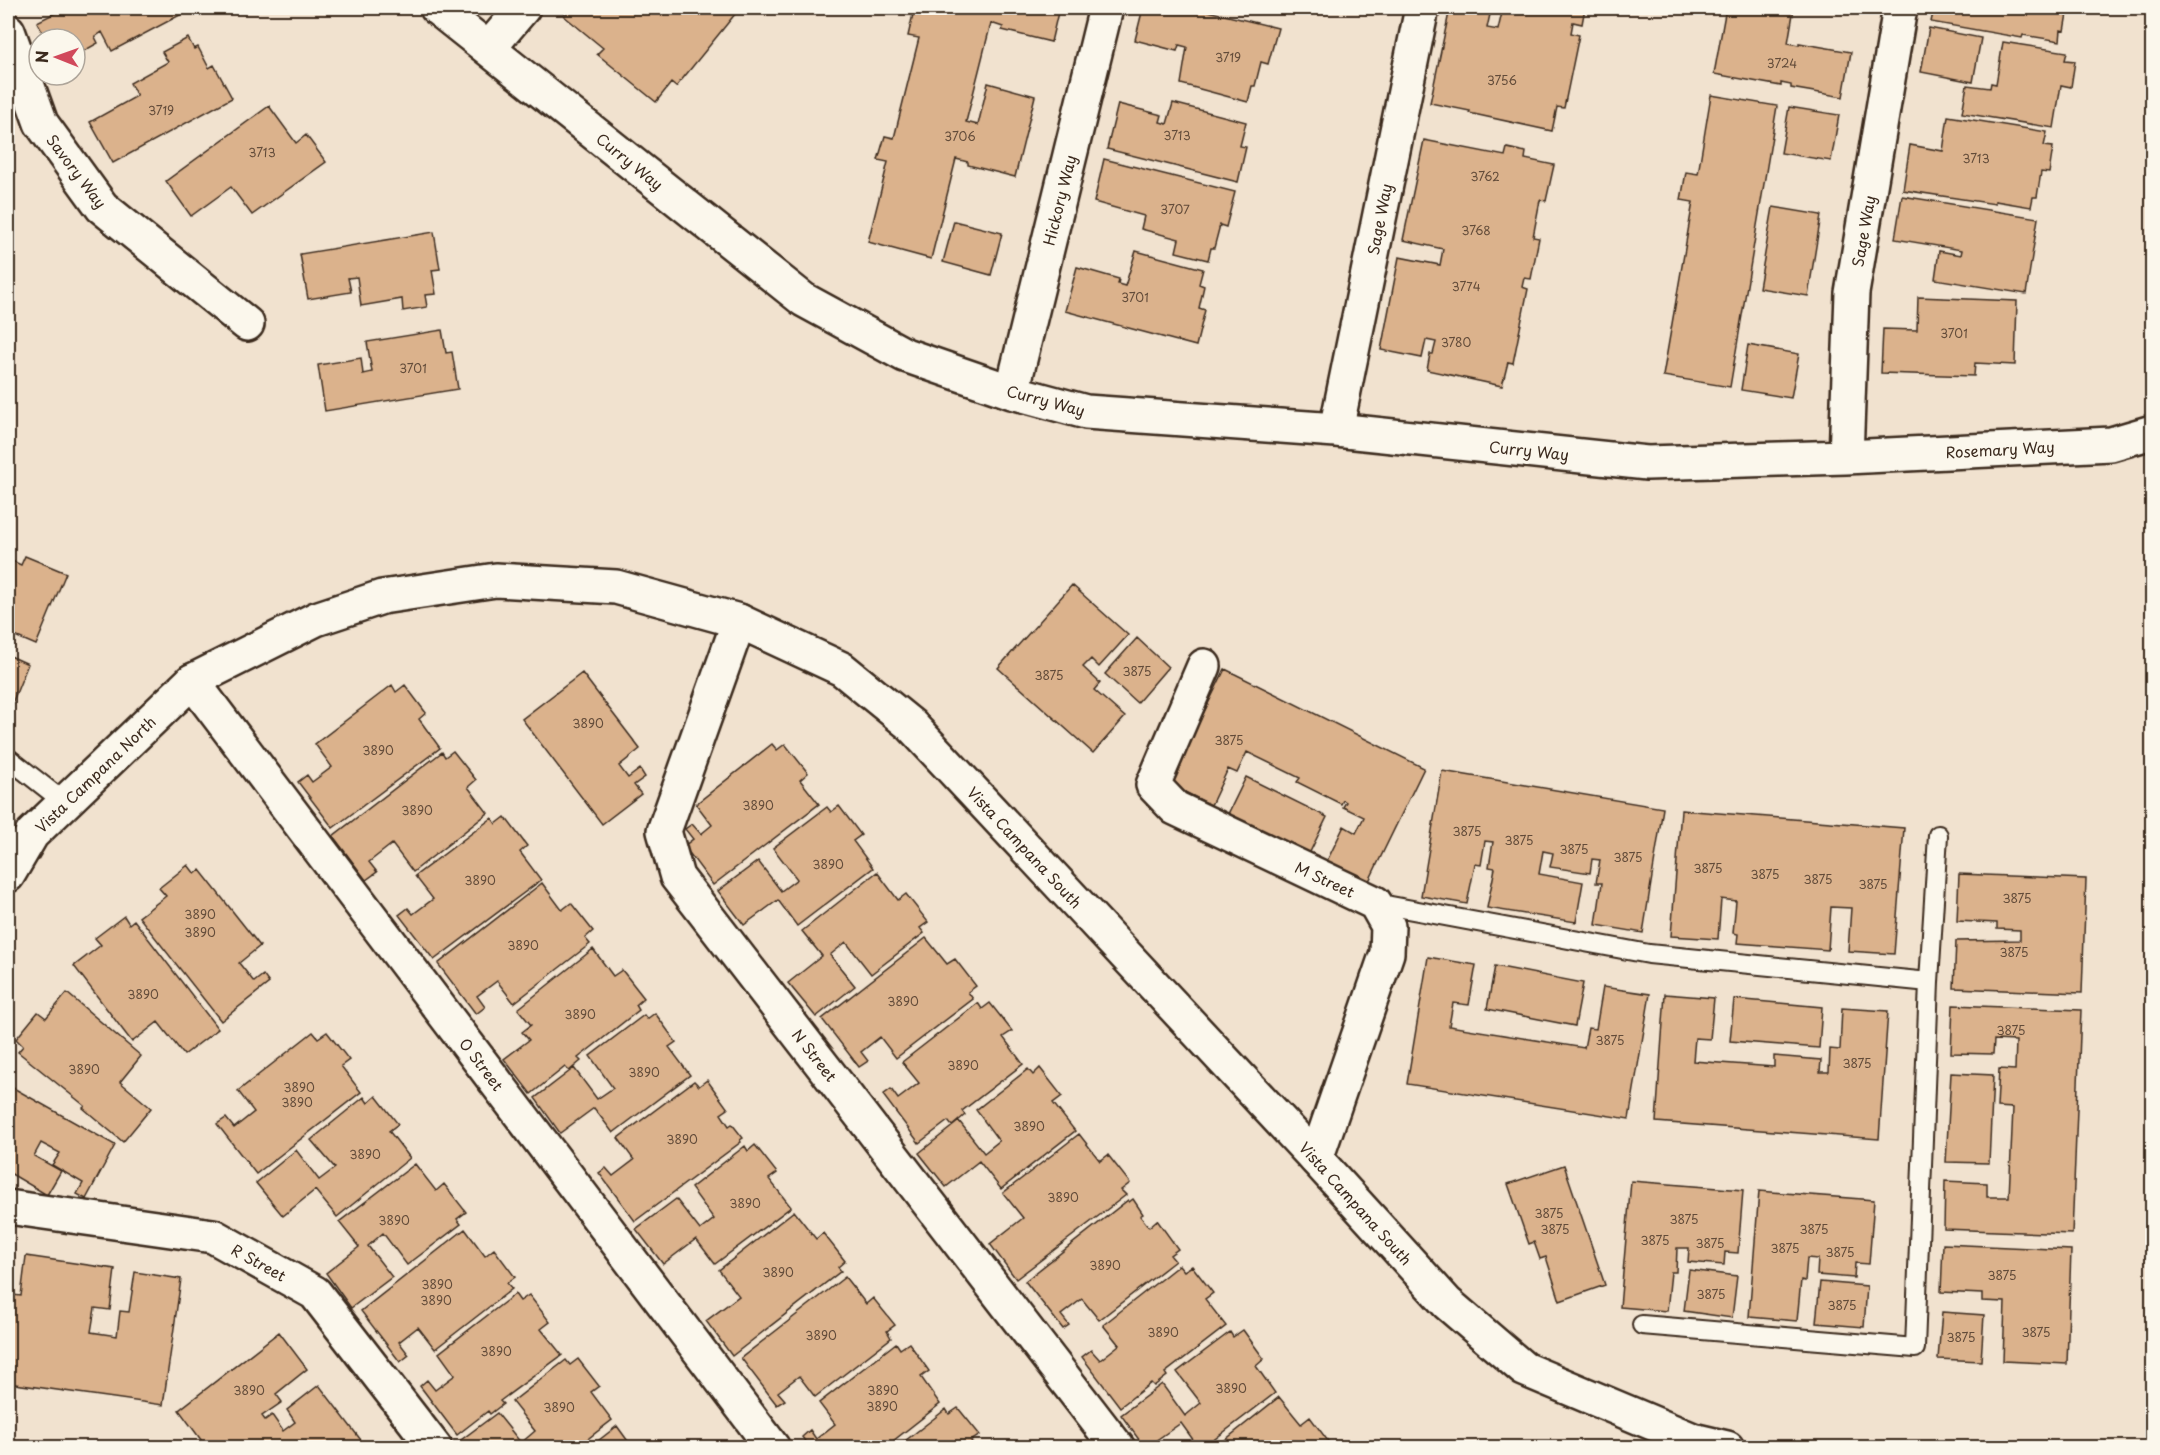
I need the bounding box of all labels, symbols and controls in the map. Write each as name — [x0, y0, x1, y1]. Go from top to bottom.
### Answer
north arrow — [27, 27, 87, 87]
house number: 3719 — [1215, 48, 1241, 66]
text: N — [29, 50, 53, 63]
house number: 3724 — [1767, 54, 1797, 72]
house number: 3756 — [1487, 71, 1517, 89]
house number: 3719 — [148, 101, 174, 119]
house number: 3713 — [1163, 126, 1191, 144]
street label: Curry Way — [592, 127, 668, 195]
house number: 3706 — [944, 127, 976, 145]
street label: Savory Way — [41, 129, 113, 213]
house number: 3713 — [248, 143, 276, 161]
house number: 3713 — [1962, 149, 1990, 167]
street label: Hickory Way — [1037, 152, 1081, 248]
house number: 3762 — [1470, 167, 1500, 185]
street label: Sage Way — [1361, 181, 1397, 257]
street label: Sage Way — [1845, 193, 1881, 269]
house number: 3707 — [1160, 200, 1190, 218]
house number: 3768 — [1461, 221, 1491, 239]
house number: 3774 — [1451, 277, 1481, 295]
house number: 3701 — [1121, 288, 1149, 306]
house number: 3701 — [1940, 324, 1968, 342]
house number: 3780 — [1441, 333, 1472, 351]
house number: 3701 — [399, 359, 427, 377]
street label: Curry Way — [1004, 379, 1088, 421]
street label: Curry Way — [1488, 434, 1570, 466]
street label: Rosemary Way — [1945, 435, 2055, 463]
house number: 3875 — [1122, 662, 1152, 680]
house number: 3875 — [1034, 666, 1064, 684]
street label: Vista Campana North — [30, 710, 160, 838]
house number: 3890 — [572, 714, 604, 732]
house number: 3875 — [1214, 731, 1244, 749]
house number: 3890 — [362, 741, 394, 759]
street label: Vista Campana South — [962, 781, 1088, 913]
house number: 3890 — [742, 796, 774, 814]
house number: 3890 — [401, 801, 433, 819]
house number: 3875 — [1452, 822, 1482, 840]
house number: 3875 — [1504, 831, 1534, 849]
house number: 3875 — [1559, 840, 1589, 858]
house number: 3875 — [1613, 848, 1643, 866]
house number: 3890 — [812, 855, 844, 873]
street label: M Street — [1291, 855, 1359, 903]
house number: 3875 — [1693, 859, 1723, 877]
house number: 3875 — [1750, 865, 1780, 883]
house number: 3875 — [1803, 870, 1833, 888]
house number: 3890 — [464, 871, 496, 889]
house number: 3875 — [1858, 875, 1888, 893]
house number: 3875 — [2002, 889, 2032, 907]
house number: 3890 — [184, 905, 216, 923]
house number: 3890 — [184, 923, 216, 941]
house number: 3890 — [507, 936, 539, 954]
house number: 3875 — [1999, 943, 2029, 961]
house number: 3890 — [127, 985, 159, 1003]
house number: 3890 — [887, 992, 919, 1010]
house number: 3890 — [564, 1005, 596, 1023]
house number: 3875 — [1996, 1021, 2026, 1039]
street label: N Street — [787, 1024, 843, 1086]
house number: 3875 — [1595, 1031, 1625, 1049]
street label: O Street — [454, 1033, 510, 1095]
house number: 3875 — [1842, 1054, 1872, 1072]
house number: 3890 — [947, 1056, 979, 1074]
house number: 3890 — [68, 1060, 100, 1078]
house number: 3890 — [628, 1063, 660, 1081]
house number: 3890 — [283, 1078, 315, 1096]
house number: 3890 — [281, 1093, 313, 1111]
house number: 3890 — [1013, 1117, 1045, 1135]
house number: 3890 — [666, 1130, 698, 1148]
street label: Vista Campana South — [1294, 1136, 1418, 1270]
house number: 3890 — [349, 1145, 381, 1163]
house number: 3890 — [1047, 1188, 1079, 1206]
house number: 3890 — [729, 1194, 761, 1212]
house number: 3875 — [1534, 1204, 1564, 1222]
house number: 3875 — [1669, 1210, 1699, 1228]
house number: 3890 — [378, 1211, 410, 1229]
house number: 3875 — [1540, 1220, 1570, 1238]
house number: 3875 — [1799, 1220, 1829, 1238]
house number: 3875 — [1640, 1231, 1670, 1249]
house number: 3875 — [1695, 1234, 1725, 1252]
street label: R Street — [227, 1237, 291, 1287]
house number: 3875 — [1770, 1239, 1800, 1257]
house number: 3875 — [1825, 1243, 1855, 1261]
house number: 3890 — [1089, 1256, 1121, 1274]
house number: 3890 — [762, 1263, 794, 1281]
house number: 3875 — [1987, 1266, 2017, 1284]
house number: 3890 — [421, 1275, 453, 1293]
house number: 3875 — [1696, 1285, 1726, 1303]
house number: 3890 — [420, 1291, 452, 1309]
house number: 3875 — [1827, 1296, 1857, 1314]
house number: 3890 — [1147, 1323, 1179, 1341]
house number: 3875 — [2021, 1323, 2051, 1341]
house number: 3890 — [805, 1326, 837, 1344]
house number: 3875 — [1946, 1328, 1976, 1346]
house number: 3890 — [480, 1342, 512, 1360]
house number: 3890 — [1215, 1379, 1247, 1397]
house number: 3890 — [233, 1381, 265, 1399]
house number: 3890 — [867, 1381, 899, 1399]
house number: 3890 — [866, 1397, 898, 1415]
house number: 3890 — [543, 1398, 575, 1416]

